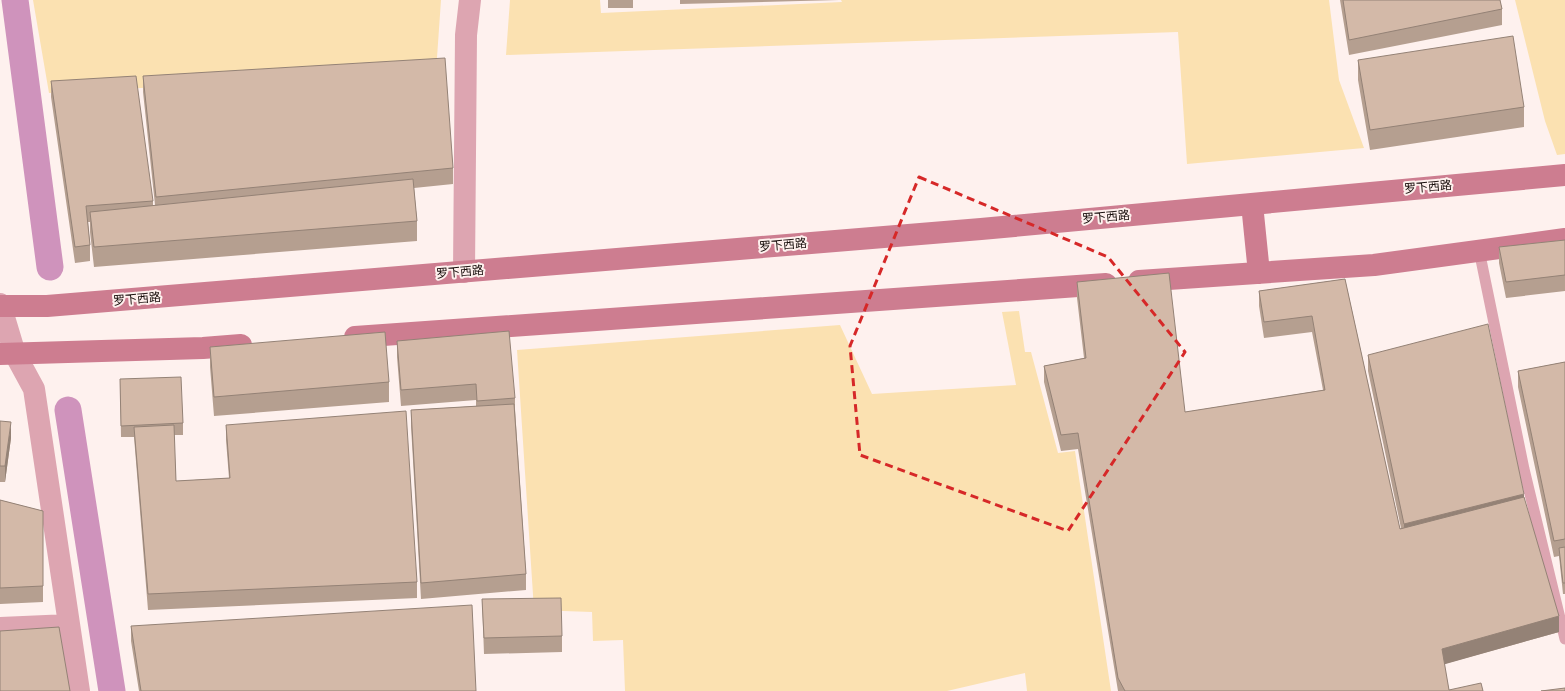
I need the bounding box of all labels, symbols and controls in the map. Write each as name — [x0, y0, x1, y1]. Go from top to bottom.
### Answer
street label: 罗下西路 — [1403, 178, 1453, 196]
street label: 罗下西路 — [1081, 208, 1131, 226]
street label: 罗下西路 — [758, 236, 808, 254]
street label: 罗下西路 — [435, 263, 485, 281]
street label: 罗下西路 — [112, 290, 162, 308]

